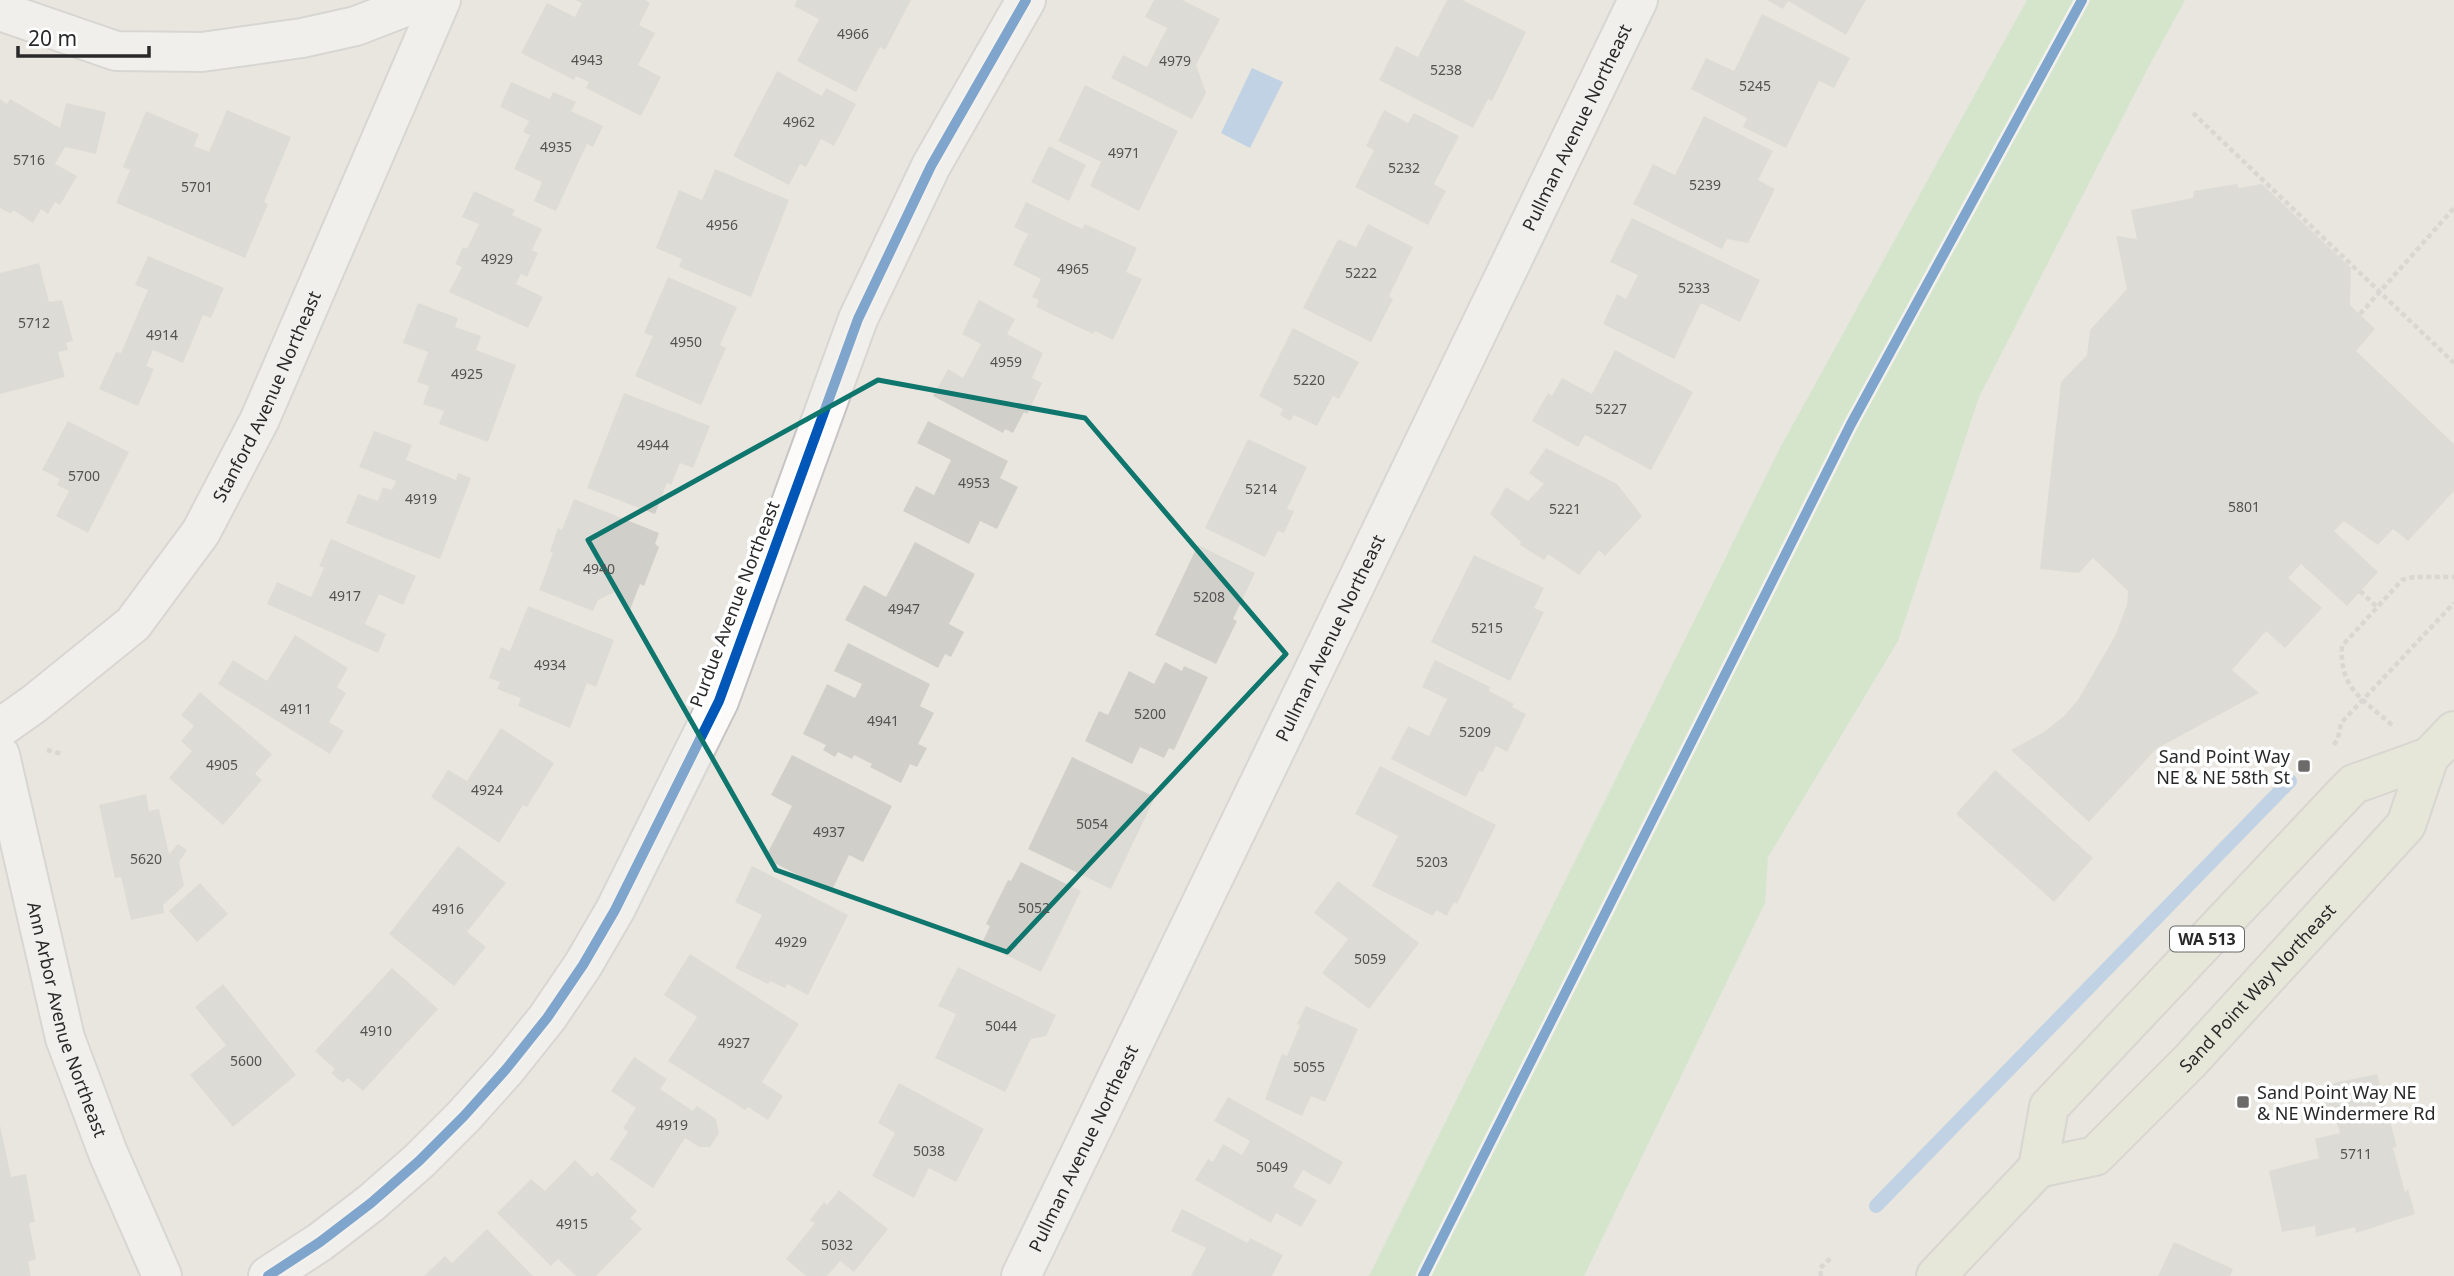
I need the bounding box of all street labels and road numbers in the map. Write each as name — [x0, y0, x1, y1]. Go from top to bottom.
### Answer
street label: Pullman Avenue Northeast — [1516, 19, 1637, 235]
street label: Stanford Avenue Northeast — [207, 287, 326, 506]
street label: Purdue Avenue Northeast — [684, 497, 785, 711]
street label: Pullman Avenue Northeast — [1269, 530, 1390, 745]
street label: Sand Point Way Northeast — [2174, 898, 2341, 1077]
street label: Ann Arbor Avenue Northeast — [22, 899, 113, 1141]
road number: WA 513 — [2170, 926, 2244, 951]
street label: Pullman Avenue Northeast — [1023, 1040, 1143, 1256]

